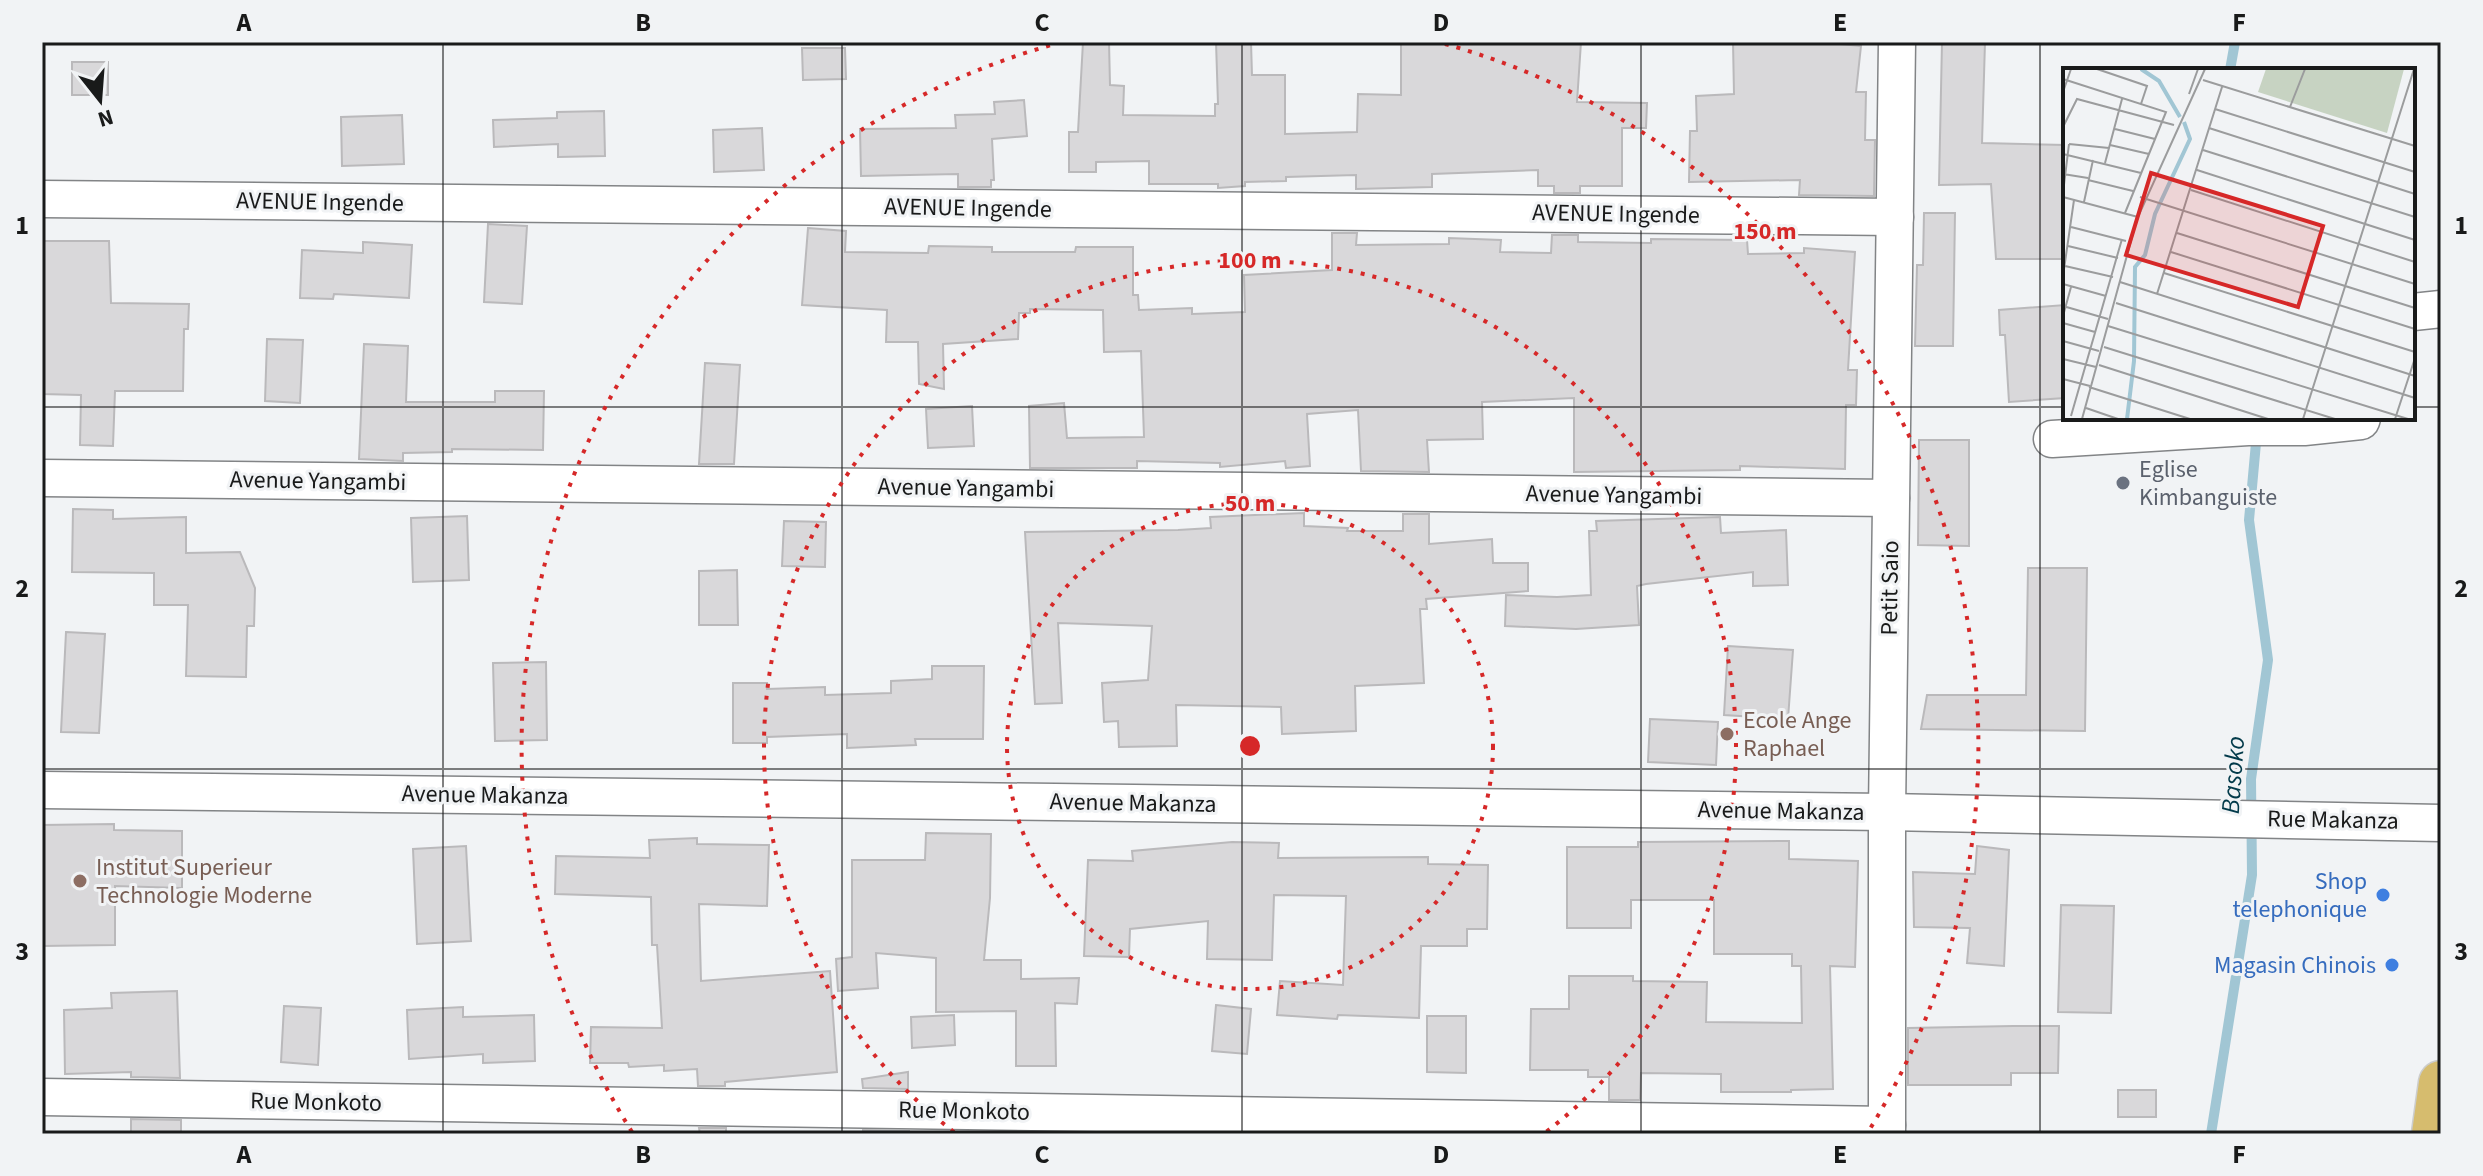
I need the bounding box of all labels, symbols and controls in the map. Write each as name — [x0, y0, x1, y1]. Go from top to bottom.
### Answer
text: A — [236, 4, 253, 41]
text: B — [635, 4, 651, 41]
text: C — [1034, 4, 1050, 41]
text: D — [1433, 4, 1449, 41]
text: E — [1833, 4, 1847, 41]
text: F — [2232, 4, 2246, 41]
north arrow — [60, 60, 140, 140]
inset map — [2063, 68, 2415, 420]
text: N — [94, 101, 117, 136]
street label: AVENUE Ingende — [236, 183, 404, 221]
street label: AVENUE Ingende — [884, 189, 1052, 227]
street label: AVENUE Ingende — [1532, 195, 1700, 233]
text: 1 — [15, 207, 29, 244]
text: 1 — [2454, 207, 2468, 244]
text: 150 m — [1733, 214, 1797, 249]
text: 100 m — [1218, 243, 1282, 278]
place label: Eglise Kimbanguiste — [2139, 452, 2277, 515]
street label: Avenue Yangambi — [229, 462, 407, 500]
street label: Avenue Yangambi — [877, 469, 1055, 507]
marker: Eglise Kimbanguiste — [2114, 474, 2132, 492]
street label: Avenue Yangambi — [1525, 476, 1703, 514]
text: 50 m — [1225, 486, 1275, 521]
street label: Petit Saio — [1872, 540, 1908, 636]
text: 2 — [15, 570, 29, 607]
text: 2 — [2454, 570, 2468, 607]
place label: Ecole Ange Raphael — [1743, 703, 1852, 766]
marker: Ecole Ange Raphael — [1718, 725, 1736, 743]
centre of rings — [1236, 732, 1264, 760]
water label: Basoko — [2212, 735, 2254, 815]
street label: Avenue Makanza — [401, 776, 569, 814]
street label: Avenue Makanza — [1049, 784, 1217, 822]
street label: Avenue Makanza — [1697, 792, 1865, 830]
street label: Rue Makanza — [2267, 801, 2399, 839]
place label: Institut Superieur Technologie Moderne — [96, 850, 312, 913]
place label: Shop telephonique — [2233, 864, 2367, 927]
marker: Institut Superieur Technologie Moderne — [71, 872, 89, 890]
marker: Shop telephonique — [2374, 886, 2392, 904]
text: 3 — [15, 933, 29, 970]
text: 3 — [2454, 933, 2468, 970]
place label: Magasin Chinois — [2214, 948, 2376, 983]
marker: Magasin Chinois — [2383, 956, 2401, 974]
street label: Rue Monkoto — [250, 1083, 382, 1121]
street label: Rue Monkoto — [898, 1092, 1030, 1130]
text: A — [236, 1136, 253, 1173]
text: B — [635, 1136, 651, 1173]
text: C — [1034, 1136, 1050, 1173]
text: D — [1433, 1136, 1449, 1173]
text: E — [1833, 1136, 1847, 1173]
text: F — [2232, 1136, 2246, 1173]

